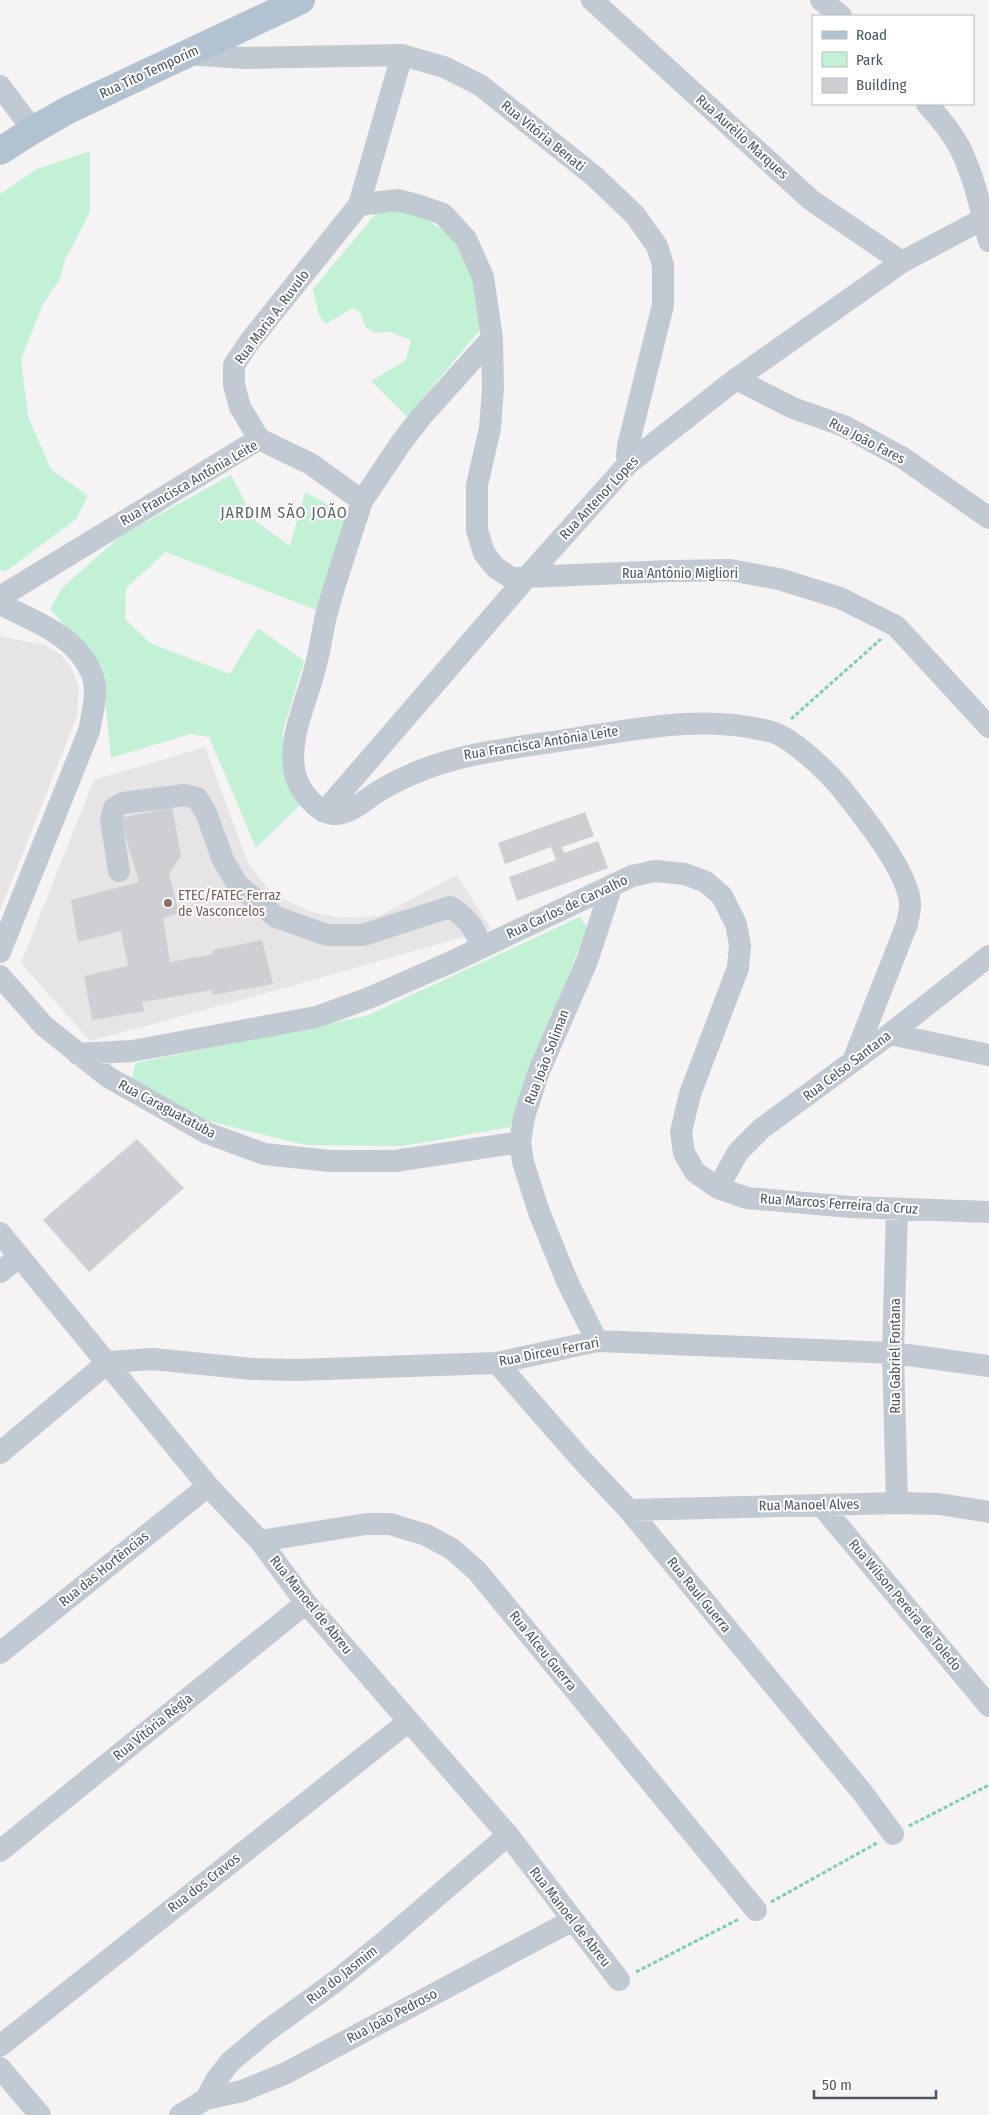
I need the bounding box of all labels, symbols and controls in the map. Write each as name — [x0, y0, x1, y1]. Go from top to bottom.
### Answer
legend — [812, 15, 974, 105]
text: Road — [856, 26, 887, 44]
street label: Rua Tito Temporim — [97, 42, 201, 102]
text: Park — [856, 51, 883, 69]
text: Building — [856, 76, 907, 94]
street label: Rua Aurèlio Marques — [692, 91, 792, 183]
street label: Rua Vitória Benati — [498, 97, 588, 175]
street label: Rua Maria A. Ruvulo — [231, 266, 313, 368]
street label: Rua João Fares — [826, 415, 908, 467]
street label: Rua Francisca Antônia Leite — [117, 437, 261, 529]
street label: Rua Antenor Lopes — [556, 453, 642, 543]
district label: JARDIM SÃO JOÃO — [220, 503, 348, 522]
street label: Rua Antônio Migliori — [622, 565, 738, 582]
street label: Rua Francisca Antônia Leite — [463, 722, 619, 764]
street label: Rua Carlos de Carvalho — [504, 871, 630, 943]
place label: ETEC/FATEC Ferraz de Vasconcelos — [178, 887, 281, 920]
marker: ETEC/FATEC Ferraz de Vasconcelos — [162, 897, 174, 909]
street label: Rua João Soliman — [521, 1007, 573, 1107]
street label: Rua Celso Santana — [800, 1027, 895, 1105]
street label: Rua Caraguatatuba — [115, 1076, 219, 1142]
street label: Rua Marcos Ferreira da Cruz — [760, 1190, 919, 1218]
street label: Rua Gabriel Fontana — [887, 1298, 904, 1414]
street label: Rua Dirceu Ferrari — [497, 1334, 601, 1370]
street label: Rua Manoel Alves — [759, 1496, 859, 1514]
street label: Rua das Hortências — [56, 1528, 152, 1610]
street label: Rua Wilson Pereira de Toledo — [845, 1536, 965, 1674]
street label: Rua Manoel de Abreu — [266, 1552, 356, 1658]
street label: Rua Raul Guerra — [663, 1554, 735, 1636]
street label: Rua Alceu Guerra — [506, 1608, 580, 1694]
street label: Rua Vitória Régia — [110, 1690, 196, 1764]
street label: Rua dos Cravos — [165, 1850, 243, 1916]
street label: Rua Manoel de Abreu — [526, 1864, 614, 1970]
street label: Rua do Jasmim — [303, 1942, 381, 2008]
street label: Rua João Pedroso — [344, 1985, 440, 2047]
scale bar — [814, 2068, 936, 2100]
text: 50 m — [822, 2076, 852, 2094]

